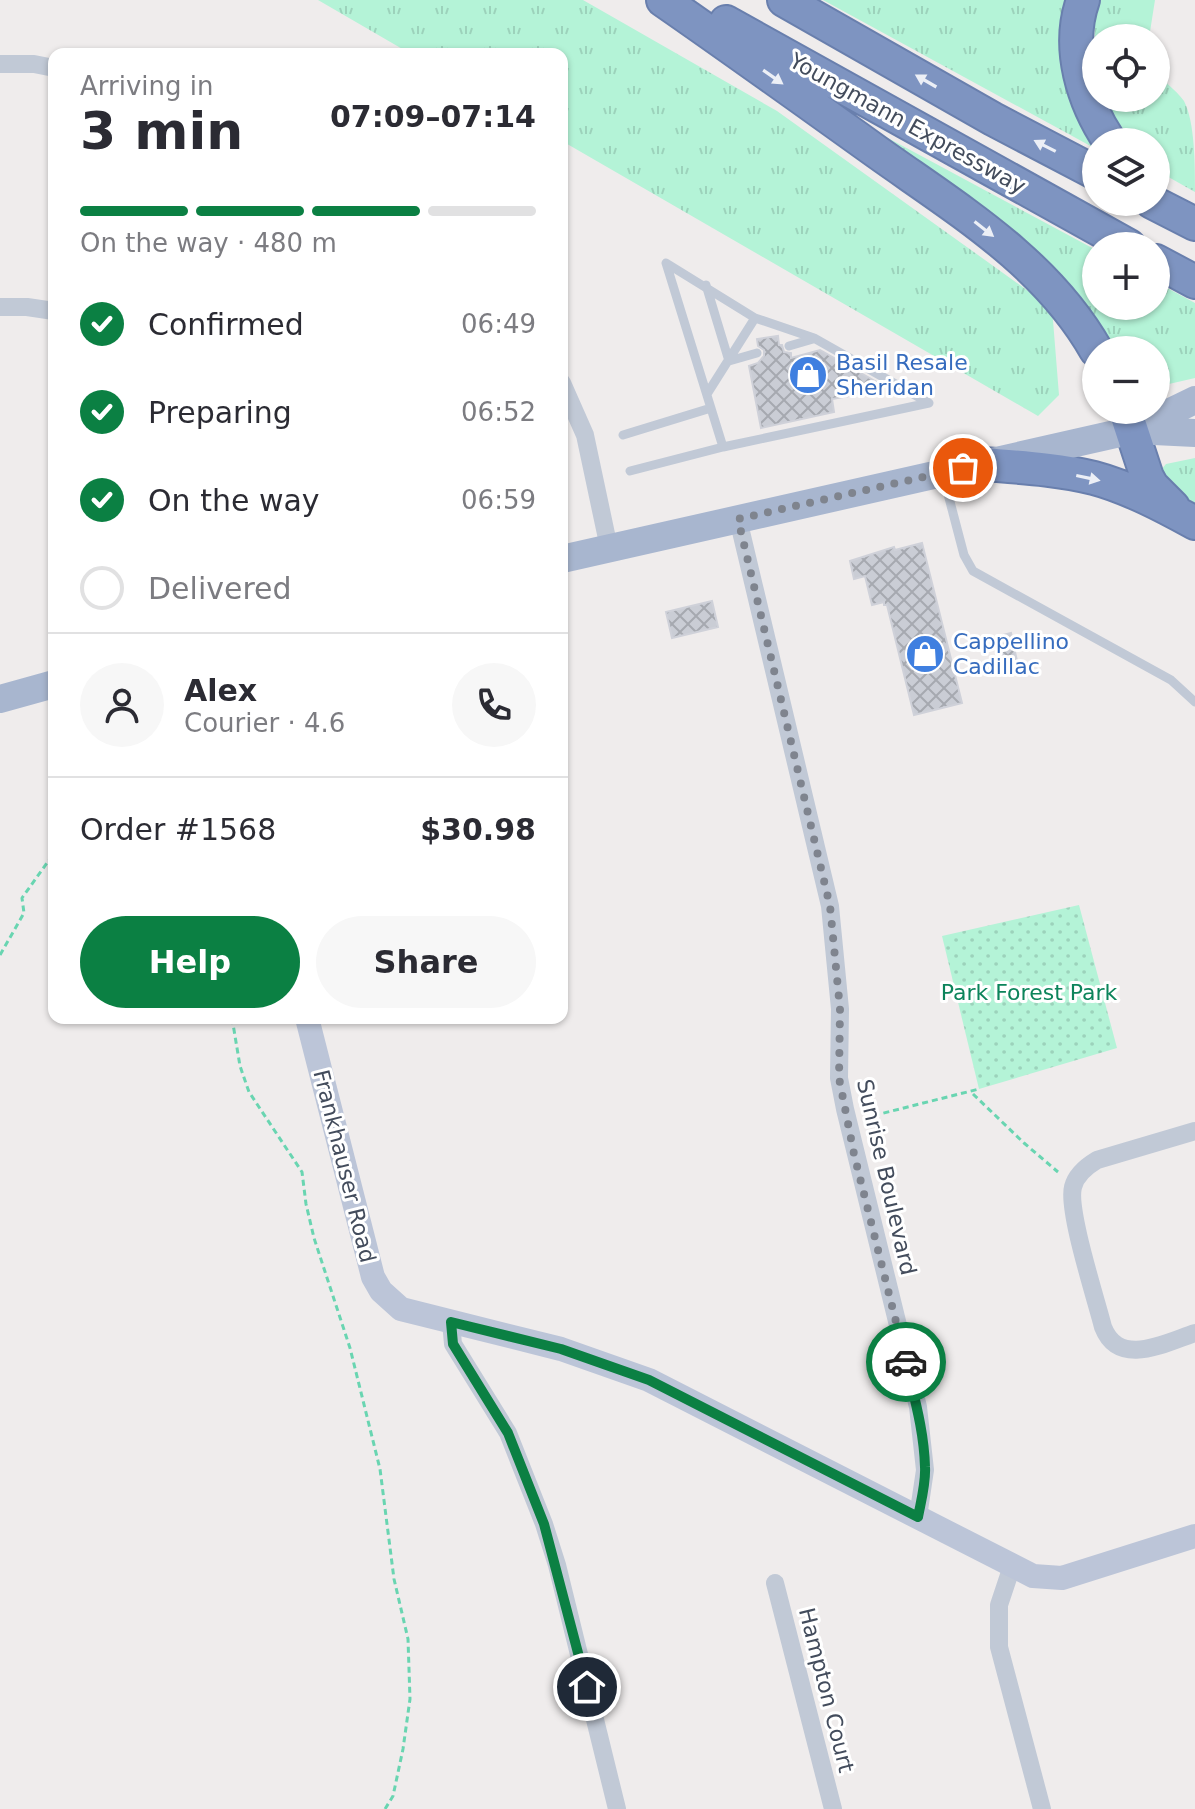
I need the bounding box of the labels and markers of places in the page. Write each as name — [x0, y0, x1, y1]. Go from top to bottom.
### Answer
place label: Basil Resale Sheridan — [836, 350, 968, 400]
shop icon: Basil Resale Sheridan — [787, 354, 829, 396]
pin — [929, 434, 997, 502]
place label: Cappellino Cadillac — [953, 629, 1069, 679]
shop icon: Cappellino Cadillac — [904, 633, 946, 675]
pin — [553, 1653, 621, 1721]

